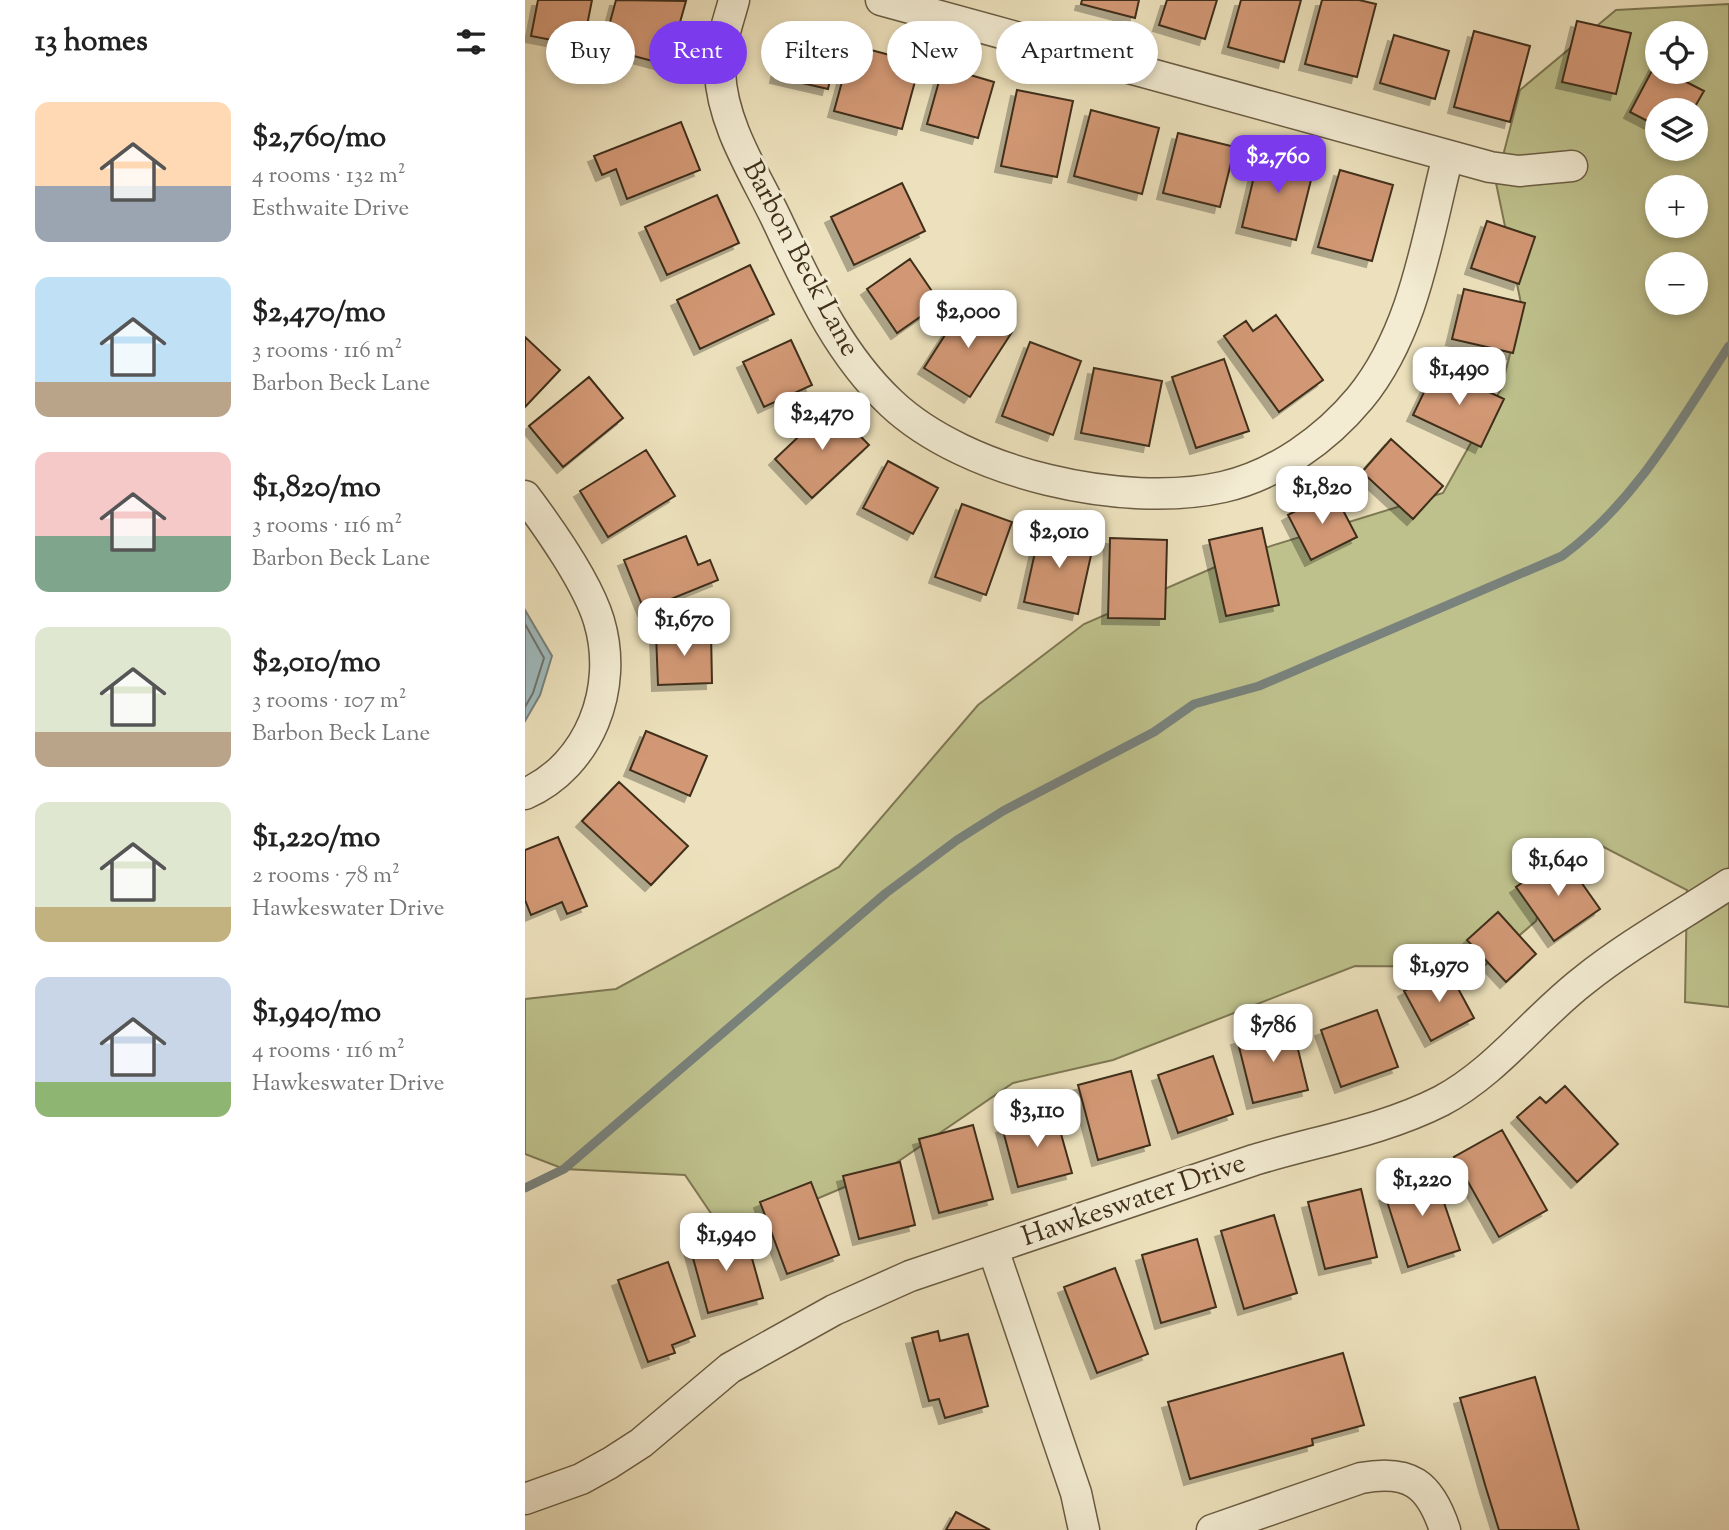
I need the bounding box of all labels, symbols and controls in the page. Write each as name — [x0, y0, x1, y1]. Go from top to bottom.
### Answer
text: 13 homes — [35, 21, 148, 64]
chip: Buy — [546, 21, 635, 84]
chip: Rent — [649, 21, 747, 84]
chip: Filters — [761, 21, 873, 84]
chip: New — [887, 21, 982, 84]
chip: Apartment — [996, 21, 1158, 84]
map controls — [1645, 21, 1708, 315]
button: locate — [1645, 21, 1708, 84]
icon: filters — [452, 23, 490, 61]
button: layers — [1645, 98, 1708, 161]
text: $2,760/mo — [252, 117, 386, 160]
icon: home — [91, 130, 175, 214]
pin: $2,760 — [1221, 136, 1335, 195]
text: $2,760 — [1246, 141, 1310, 174]
street label: Barbon Beck Lane — [731, 154, 869, 364]
text: 4 rooms · 132 m² — [252, 160, 405, 193]
button: + — [1645, 175, 1708, 238]
text: Esthwaite Drive — [252, 193, 409, 226]
button: − — [1645, 252, 1708, 315]
pin: $2,000 — [911, 290, 1025, 350]
text: $2,470/mo — [252, 292, 386, 335]
text: $2,000 — [936, 296, 1000, 329]
icon: home — [91, 305, 175, 389]
text: 3 rooms · 116 m² — [252, 335, 402, 368]
pin: $1,490 — [1402, 348, 1516, 407]
text: $1,490 — [1429, 353, 1489, 386]
text: Barbon Beck Lane — [252, 368, 430, 401]
pin: $2,470 — [765, 392, 879, 452]
text: $2,470 — [790, 398, 854, 431]
pin: $1,820 — [1265, 466, 1379, 526]
text: $1,820/mo — [252, 467, 381, 510]
text: $1,820 — [1292, 472, 1352, 505]
icon: home — [91, 480, 175, 564]
text: 3 rooms · 116 m² — [252, 510, 402, 543]
pin: $2,010 — [1002, 510, 1116, 570]
text: $2,010 — [1029, 516, 1089, 549]
text: Barbon Beck Lane — [252, 543, 430, 576]
pin: $1,670 — [627, 598, 741, 658]
text: $1,670 — [654, 604, 714, 637]
text: $2,010/mo — [252, 642, 381, 685]
icon: home — [91, 655, 175, 739]
text: 3 rooms · 107 m² — [252, 685, 407, 718]
text: Barbon Beck Lane — [252, 718, 430, 751]
text: $1,220/mo — [252, 817, 380, 860]
icon: home — [91, 830, 175, 914]
pin: $1,640 — [1501, 838, 1615, 898]
text: $1,640 — [1528, 844, 1588, 877]
text: 2 rooms · 78 m² — [252, 860, 400, 893]
text: Hawkeswater Drive — [252, 893, 444, 926]
pin: $1,970 — [1382, 944, 1496, 1004]
text: $1,970 — [1409, 950, 1469, 983]
text: $1,940/mo — [252, 992, 381, 1035]
pin: $786 — [1232, 1004, 1314, 1064]
icon: home — [91, 1005, 175, 1089]
text: $786 — [1250, 1010, 1296, 1043]
text: 4 rooms · 116 m² — [252, 1035, 405, 1068]
text: Hawkeswater Drive — [252, 1068, 444, 1101]
pin: $3,110 — [980, 1090, 1094, 1149]
text: $3,110 — [1010, 1095, 1064, 1128]
street label: Hawkeswater Drive — [1017, 1144, 1251, 1258]
pin: $1,220 — [1365, 1158, 1479, 1218]
text: $1,220 — [1392, 1164, 1452, 1197]
pin: $1,940 — [669, 1214, 783, 1273]
text: $1,940 — [696, 1219, 756, 1252]

